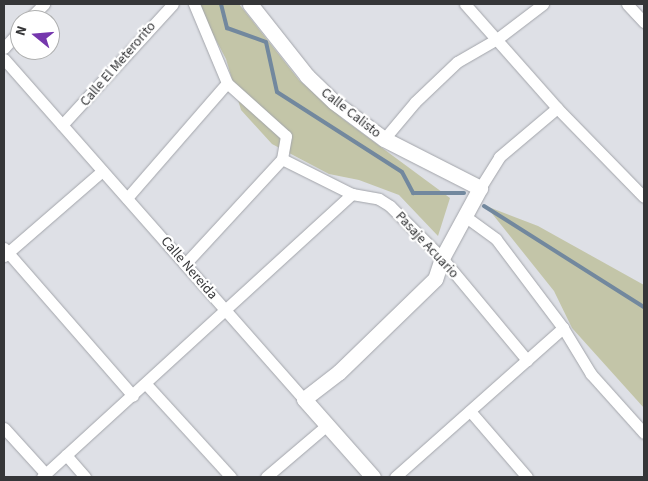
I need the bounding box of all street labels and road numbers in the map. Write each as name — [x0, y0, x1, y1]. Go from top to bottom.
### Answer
street label: Calle El Meterorito — [77, 18, 159, 110]
street label: Calle Calisto — [318, 84, 384, 142]
street label: Pasaje Acuario — [392, 208, 462, 282]
street label: Calle Nereida — [157, 233, 221, 303]

